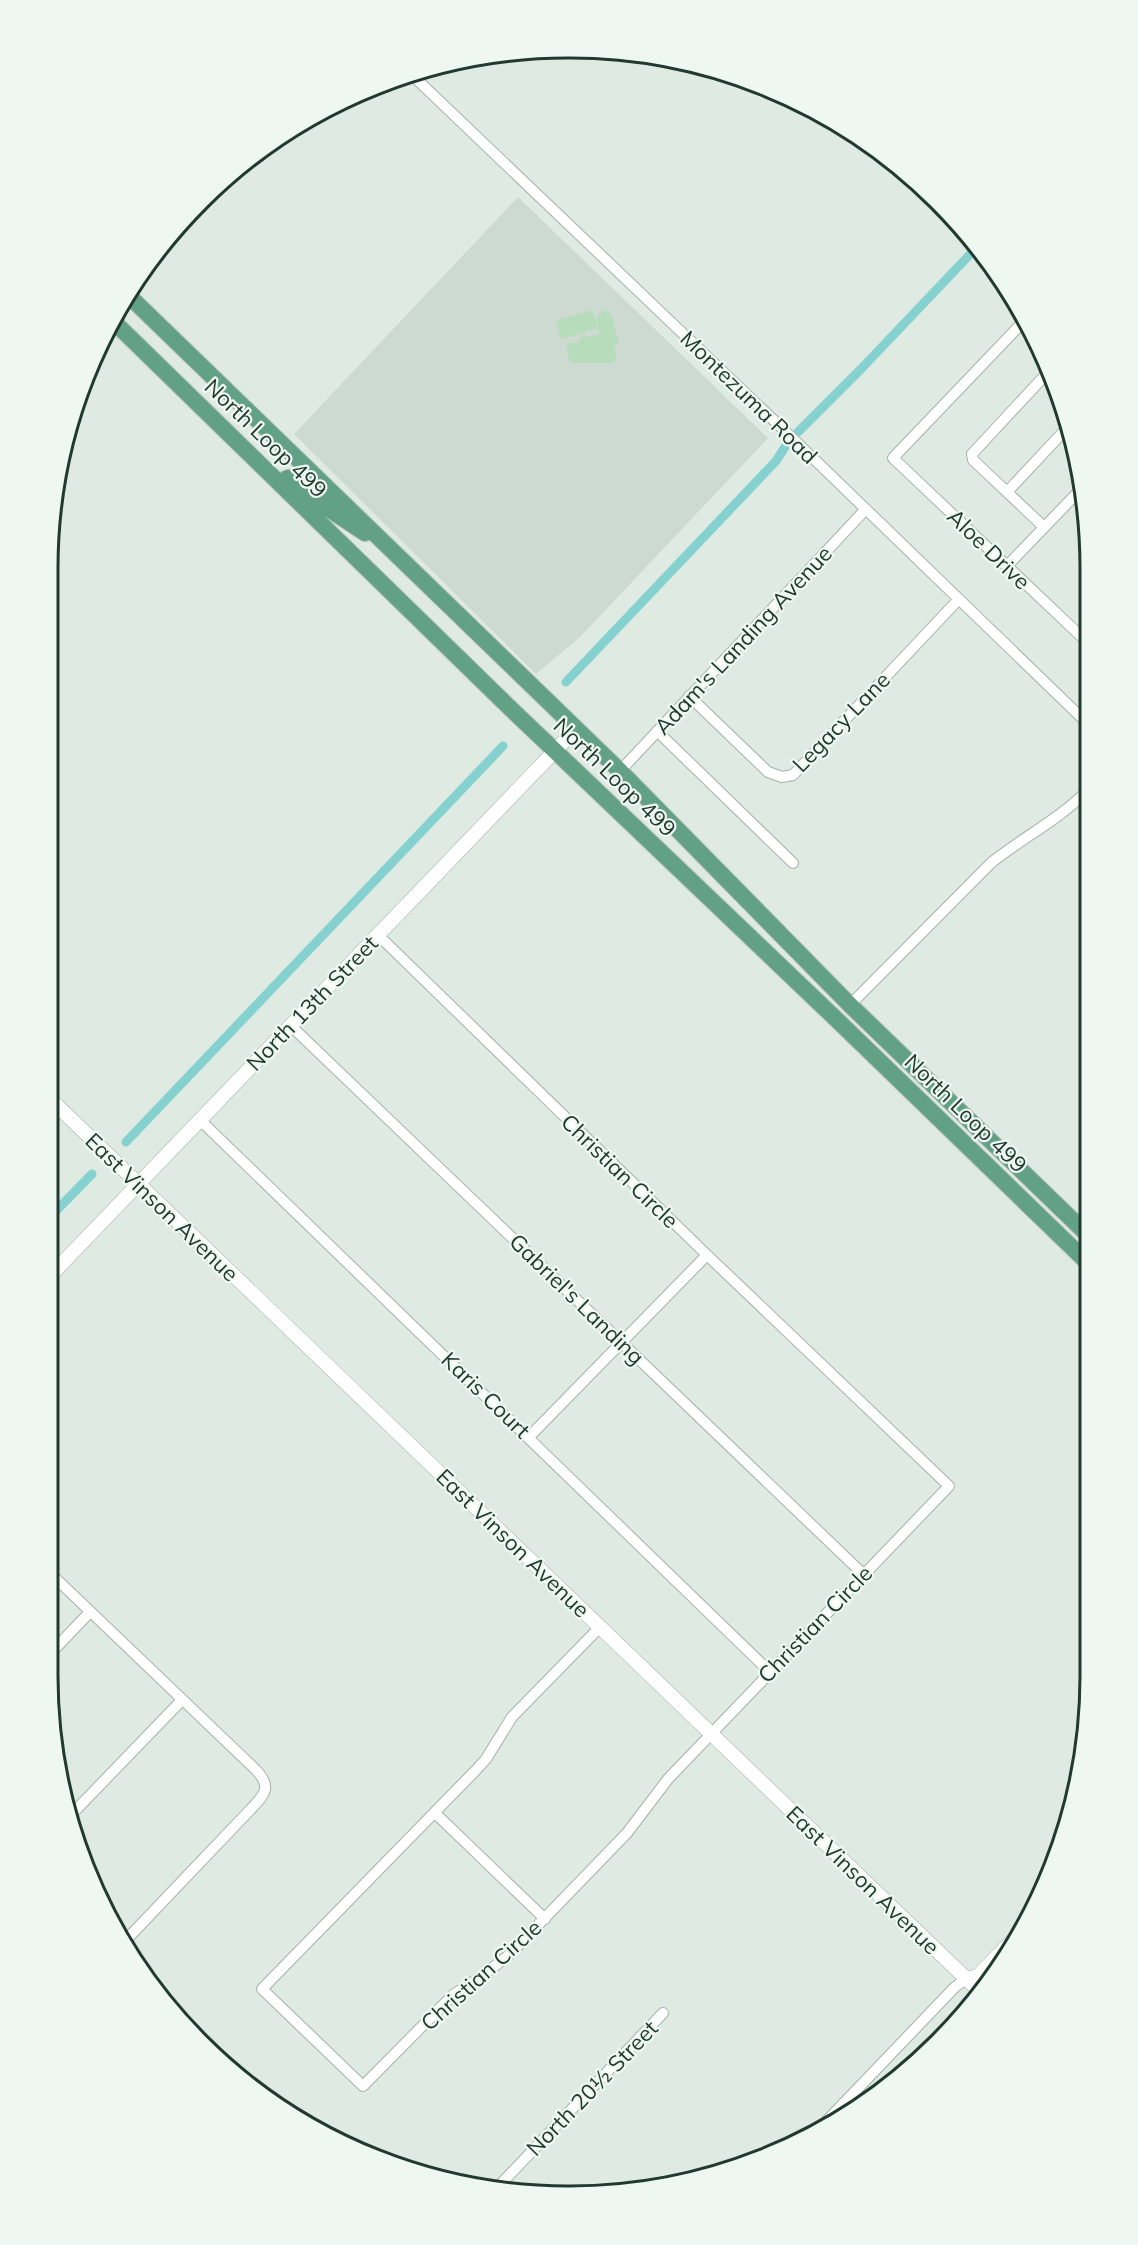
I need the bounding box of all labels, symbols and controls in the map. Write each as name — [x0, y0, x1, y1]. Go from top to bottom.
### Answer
street label: Montezuma Road — [674, 324, 824, 470]
street label: North Loop 499 — [199, 373, 333, 503]
street label: Aloe Drive — [942, 503, 1036, 595]
street label: Adam's Landing Avenue — [648, 540, 838, 740]
street label: Legacy Lane — [786, 666, 896, 778]
street label: North Loop 499 — [548, 712, 682, 842]
street label: North 13th Street — [240, 929, 384, 1077]
street label: North Loop 499 — [899, 1048, 1033, 1178]
street label: Christian Circle — [555, 1108, 685, 1234]
street label: East Vinson Avenue — [79, 1127, 245, 1287]
street label: Gabriel's Landing — [504, 1227, 650, 1371]
street label: Karis Court — [436, 1346, 537, 1444]
street label: East Vinson Avenue — [430, 1463, 596, 1623]
street label: Christian Circle — [752, 1559, 878, 1689]
street label: East Vinson Avenue — [780, 1800, 946, 1960]
street label: Christian Circle — [415, 1913, 547, 2037]
street label: North 20½ Street — [520, 2014, 664, 2162]

